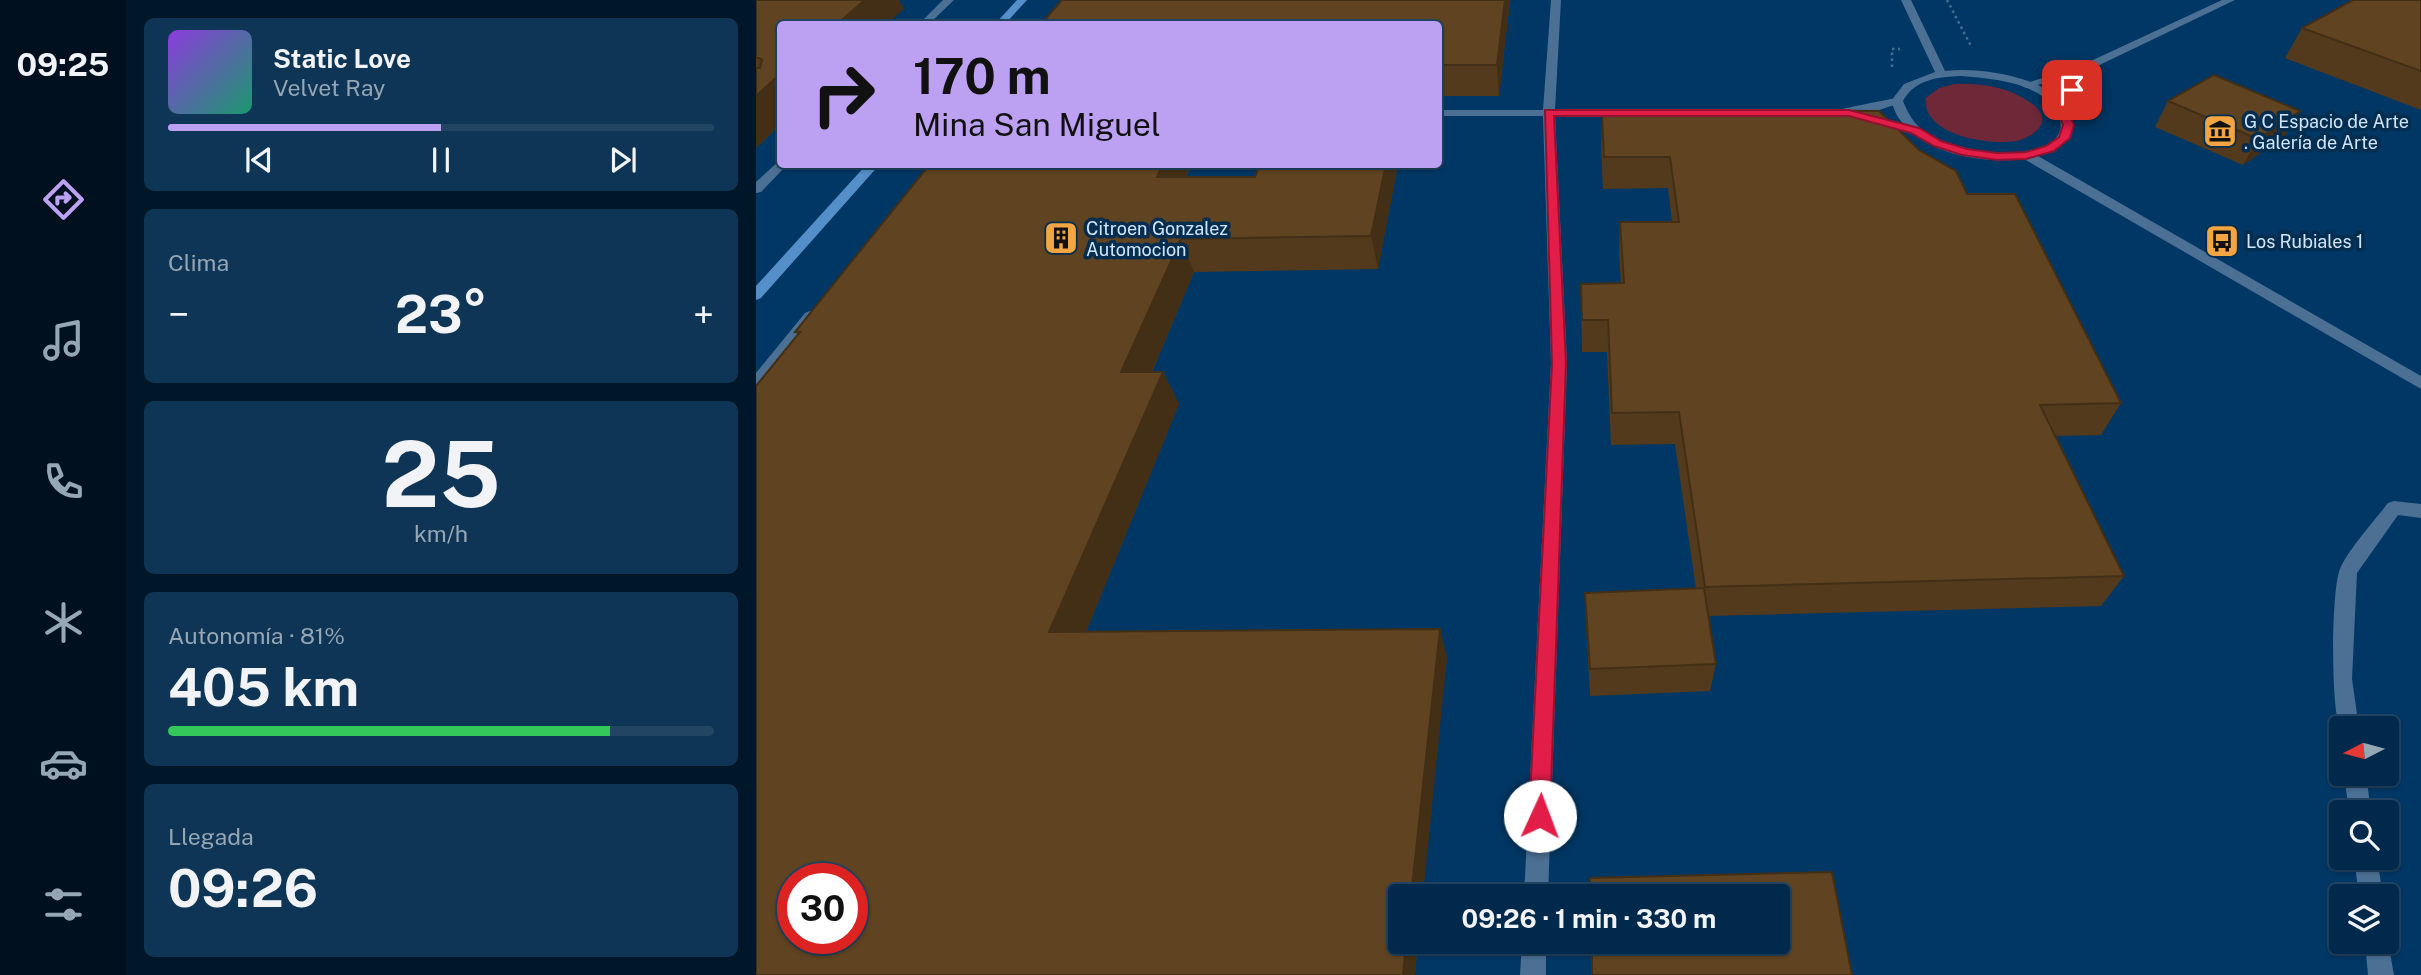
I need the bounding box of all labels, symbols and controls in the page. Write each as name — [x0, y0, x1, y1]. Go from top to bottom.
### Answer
text: Static Love — [273, 43, 411, 74]
text: 09:25 — [17, 46, 109, 83]
text: 170 m — [913, 47, 1051, 105]
icon: right — [798, 49, 889, 140]
pin — [2042, 60, 2102, 120]
icon: arrive — [2053, 71, 2091, 109]
text: Velvet Ray — [273, 74, 385, 101]
text: Mina San Miguel — [913, 106, 1161, 143]
place label: G C Espacio de Arte . Galería de Arte — [2244, 111, 2409, 153]
museum icon: G C Espacio de Arte . Galería de Arte — [2201, 112, 2239, 150]
icon: previous — [240, 141, 278, 179]
icon: pause — [422, 141, 460, 179]
icon: next — [604, 141, 642, 179]
icon: directions — [39, 175, 88, 224]
place label: Citroen Gonzalez Automocion — [1086, 218, 1228, 260]
building icon: Citroen Gonzalez Automocion — [1042, 219, 1080, 257]
bus stop icon: Los Rubiales 1 — [2203, 222, 2241, 260]
place label: Los Rubiales 1 — [2246, 231, 2363, 252]
text: Clima — [168, 249, 229, 276]
text: 23° — [395, 284, 487, 345]
text: − — [168, 292, 189, 337]
text: + — [693, 292, 714, 337]
icon: music — [39, 316, 88, 365]
text: 25 — [381, 421, 501, 527]
icon: phone — [39, 457, 88, 506]
text: km/h — [414, 520, 468, 547]
icon: climate — [39, 598, 88, 647]
text: Autonomía · 81% — [168, 622, 345, 649]
text: 405 km — [168, 657, 359, 718]
north arrow — [2329, 716, 2399, 786]
map controls — [2329, 716, 2399, 954]
icon: car — [39, 739, 88, 788]
position arrow — [1503, 779, 1577, 853]
button: search — [2329, 800, 2399, 870]
text: Llegada — [168, 823, 254, 850]
text: 09:26 — [168, 858, 318, 919]
speed limit sign: 30 — [777, 863, 868, 954]
icon: filters — [39, 880, 88, 929]
button: layers — [2329, 884, 2399, 954]
text: 09:26 · 1 min · 330 m — [1462, 903, 1716, 934]

